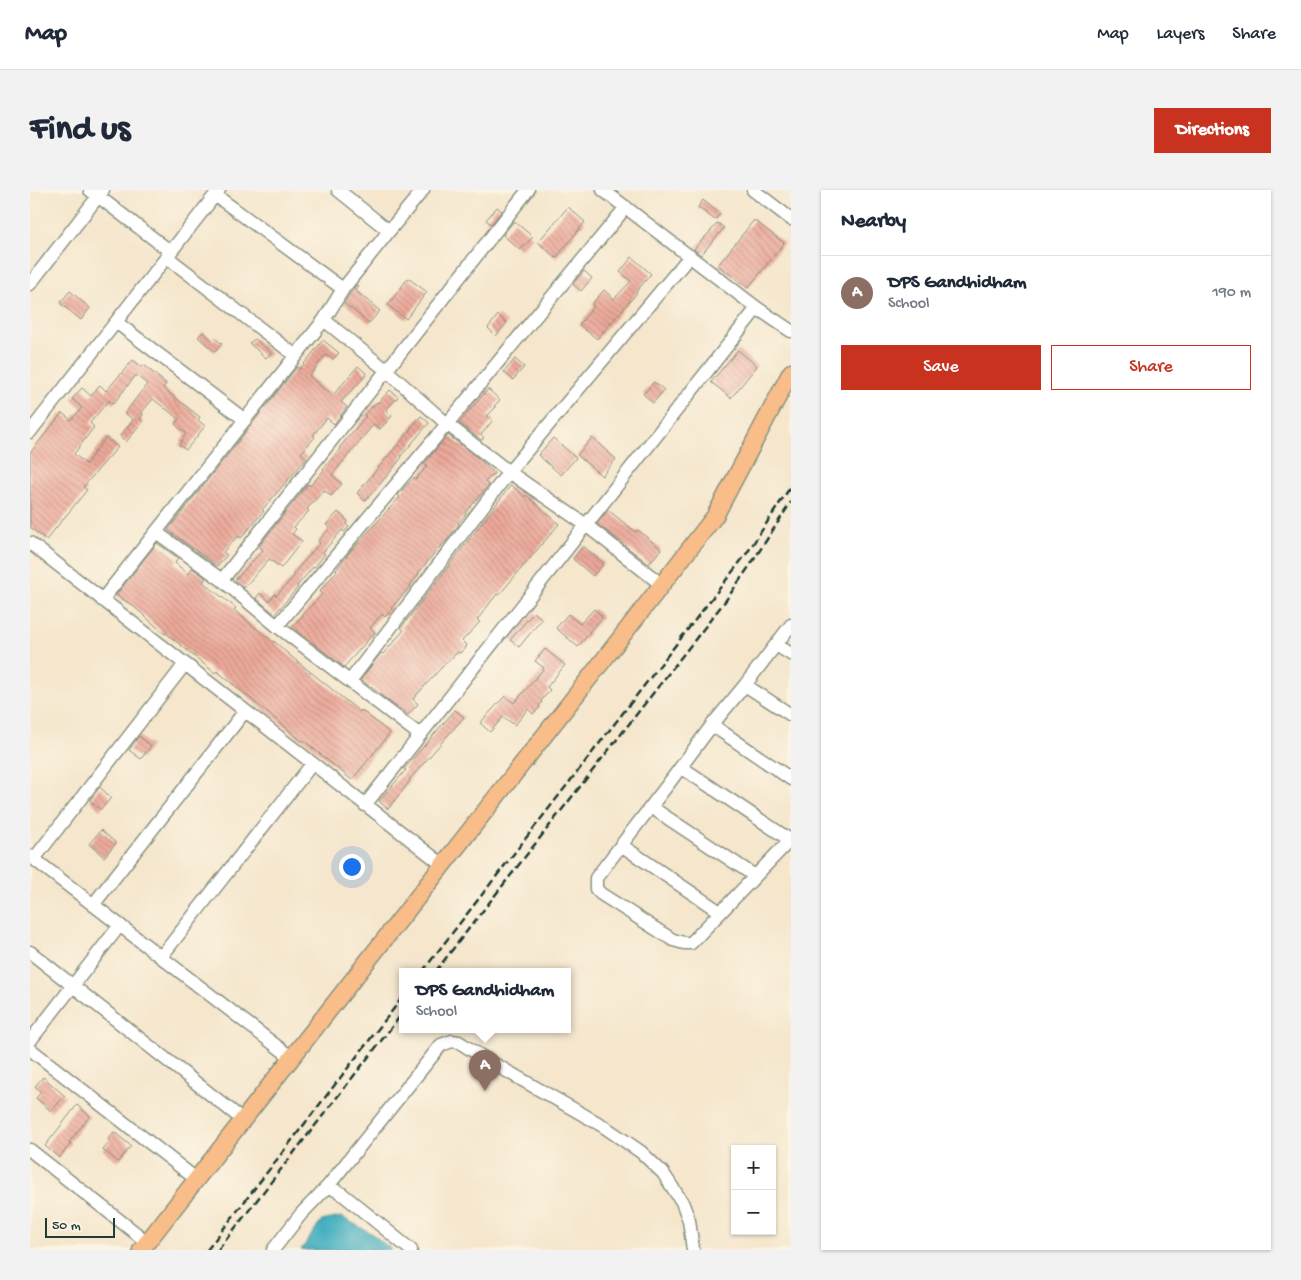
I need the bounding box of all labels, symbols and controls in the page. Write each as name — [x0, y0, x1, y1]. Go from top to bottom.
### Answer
text: Map — [25, 20, 67, 49]
text: Map — [1097, 24, 1129, 45]
text: Layers — [1157, 24, 1204, 45]
text: Share — [1232, 24, 1276, 45]
button: Directions — [1154, 108, 1271, 153]
text: Find us — [30, 110, 130, 151]
text: Nearby — [841, 210, 906, 235]
text: DPS Gandhidham — [888, 272, 1027, 295]
text: A — [852, 284, 862, 303]
text: 190 m — [1212, 284, 1251, 303]
text: School — [888, 295, 930, 314]
button: Save — [841, 345, 1041, 390]
button: Share — [1051, 345, 1251, 390]
your location — [339, 854, 365, 880]
popup — [399, 968, 571, 1033]
text: DPS Gandhidham — [416, 980, 554, 1003]
text: School — [416, 1003, 457, 1022]
pin: A — [469, 1050, 501, 1091]
map controls — [731, 1145, 776, 1235]
button: + — [731, 1145, 776, 1190]
button: − — [731, 1190, 776, 1235]
scale bar — [45, 1215, 115, 1238]
text: 50 m — [52, 1218, 81, 1235]

